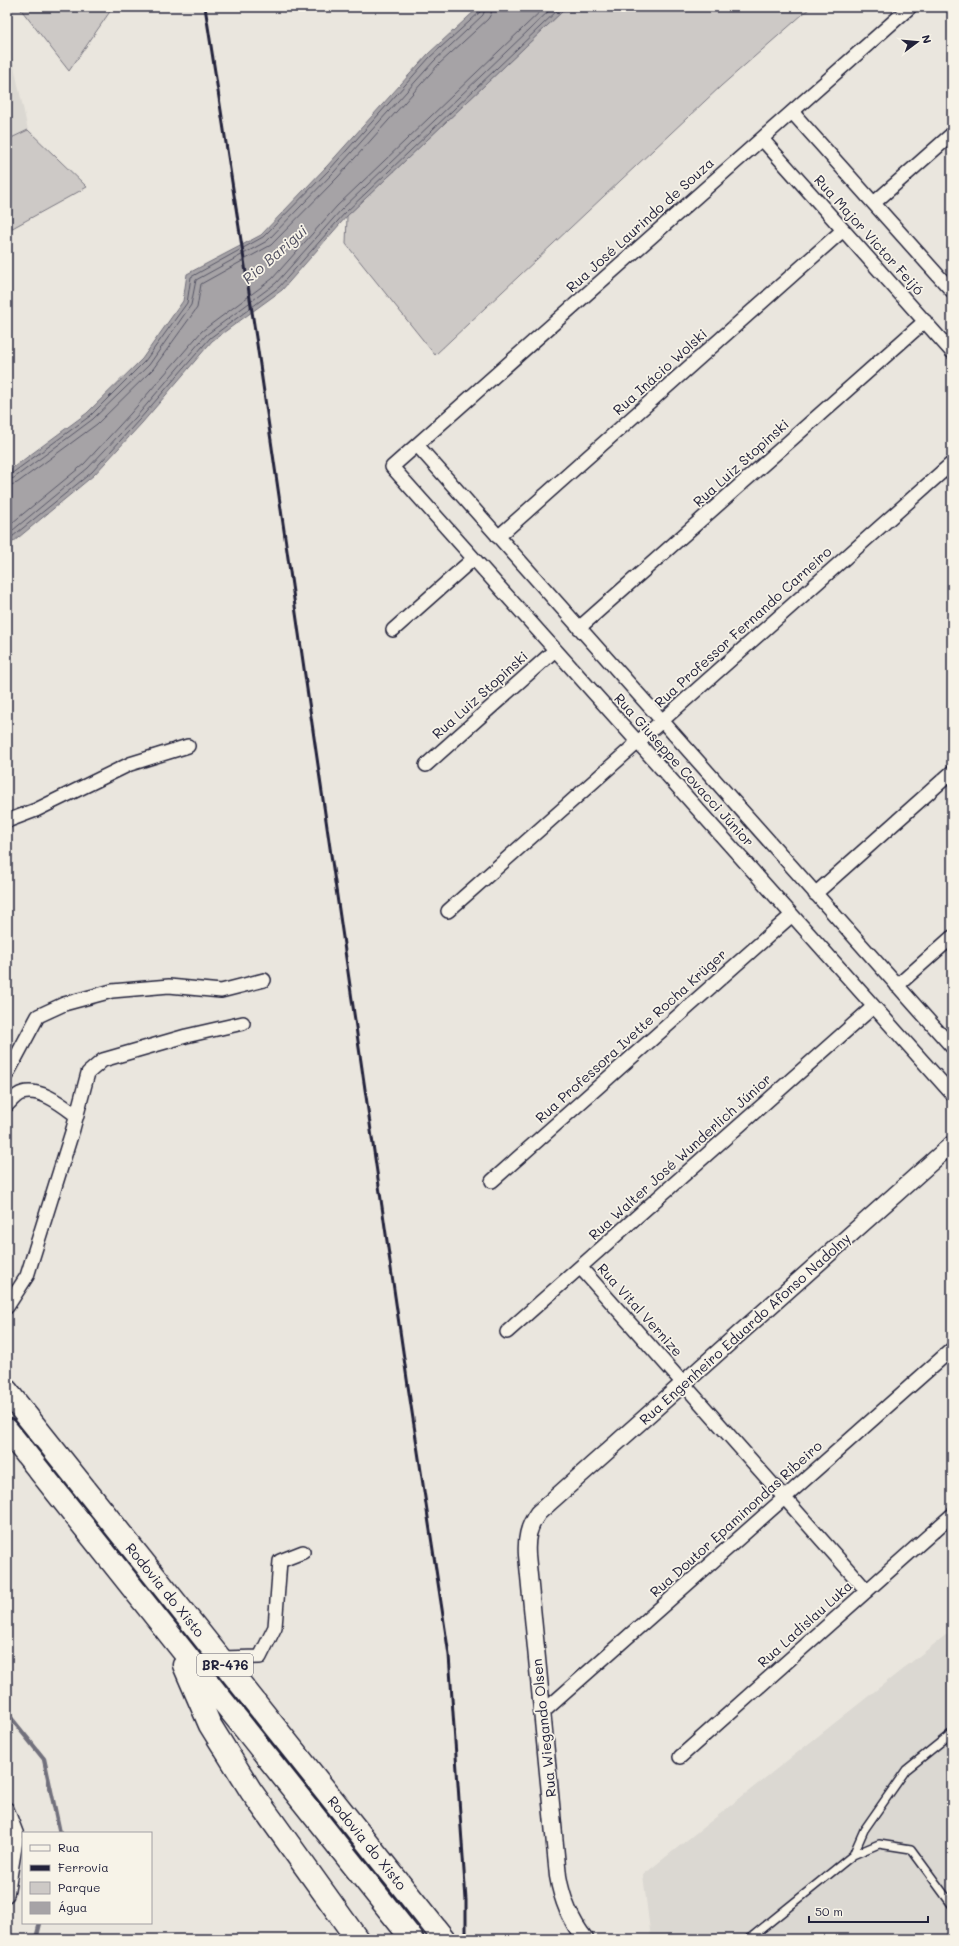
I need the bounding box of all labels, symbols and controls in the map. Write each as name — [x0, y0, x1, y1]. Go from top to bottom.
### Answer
north arrow — [897, 22, 937, 62]
text: N — [919, 33, 935, 45]
street label: Rua José Laurindo de Souza — [562, 153, 718, 296]
street label: Rua Major Victor Feijó — [810, 171, 928, 299]
water label: Rio Barigui — [238, 220, 311, 288]
street label: Rua Inácio Wolski — [609, 324, 711, 419]
street label: Rua Luiz Stopinski — [689, 414, 793, 511]
street label: Rua Professor Fernando Carneiro — [650, 542, 835, 711]
street label: Rua Luiz Stopinski — [428, 646, 532, 743]
street label: Rua Giuseppe Covacci Júnior — [610, 689, 758, 850]
street label: Rua Professora Ivette Rocha Krüger — [531, 945, 730, 1127]
street label: Rua Walter José Wunderlich Júnior — [584, 1069, 775, 1244]
street label: Rua Engenheiro Eduardo Afonso Nadolny — [635, 1228, 854, 1429]
street label: Rua Vital Vernize — [593, 1259, 687, 1360]
street label: Rua Doutor Epaminondas Ribeiro — [646, 1436, 826, 1601]
street label: Rodovia do Xisto — [122, 1539, 209, 1641]
street label: Rua Ladislau Luka — [753, 1576, 856, 1671]
road number: BR-476 — [197, 1654, 253, 1676]
street label: Rua Wiegando Olsen — [527, 1658, 560, 1798]
street label: Rodovia do Xisto — [324, 1792, 411, 1894]
legend — [22, 1832, 152, 1924]
text: Rua — [58, 1839, 80, 1855]
text: Ferrovia — [58, 1859, 109, 1875]
text: Parque — [58, 1879, 101, 1895]
scale bar — [809, 1898, 928, 1924]
text: Água — [58, 1899, 87, 1915]
text: 50 m — [815, 1903, 843, 1919]

